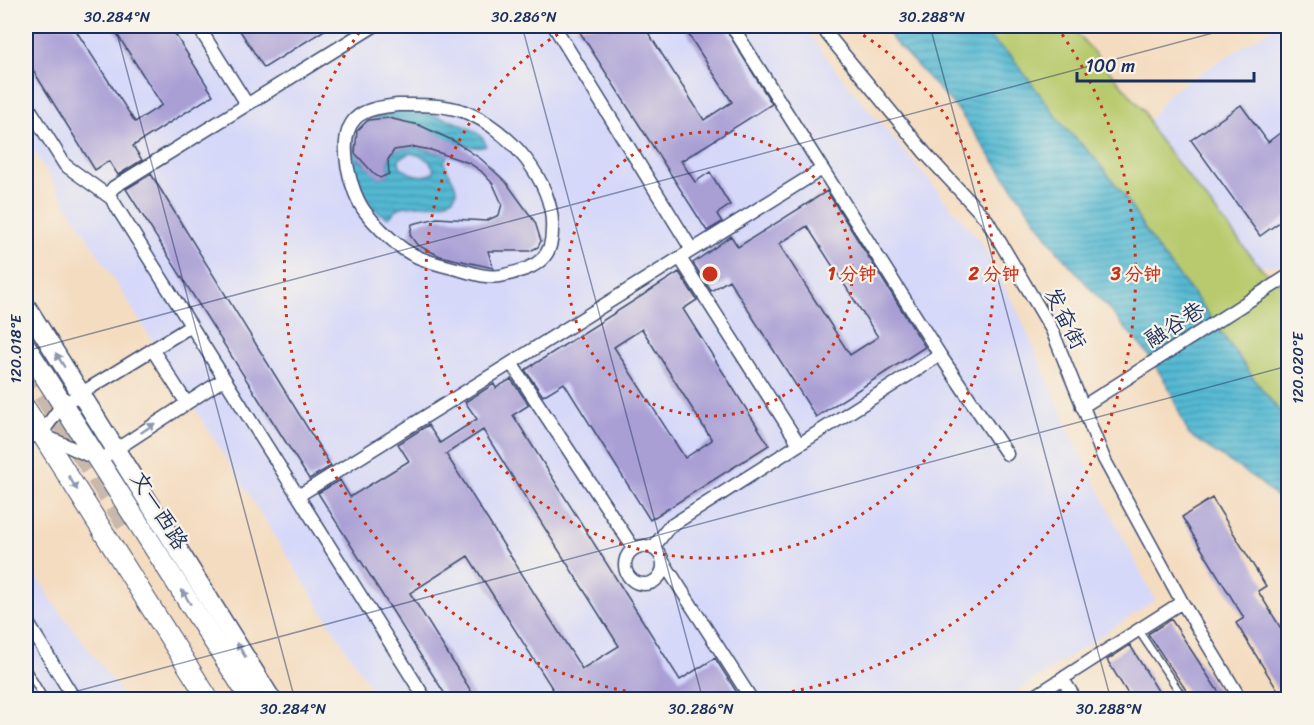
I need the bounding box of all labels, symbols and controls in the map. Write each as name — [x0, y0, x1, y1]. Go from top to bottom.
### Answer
text: 30.284°N — [84, 4, 151, 30]
text: 30.286°N — [491, 4, 557, 30]
text: 30.288°N — [899, 4, 966, 30]
scale bar — [1077, 45, 1254, 83]
text: 100 m — [1086, 50, 1135, 82]
text: 1 分钟 — [828, 258, 876, 290]
text: 2 分钟 — [967, 258, 1020, 290]
text: 3 分钟 — [1110, 258, 1161, 290]
centre of rings — [700, 264, 720, 284]
street label: 发奋街 — [1033, 280, 1098, 356]
street label: 融谷巷 — [1136, 290, 1213, 358]
text: 120.018°E — [3, 313, 29, 383]
text: 120.020°E — [1285, 331, 1311, 404]
one-way arrow — [54, 352, 65, 368]
one-way arrow — [139, 422, 155, 434]
street label: 文一西路 — [120, 463, 199, 558]
one-way arrow — [67, 475, 78, 491]
one-way arrow — [181, 589, 192, 605]
one-way arrow — [235, 642, 246, 658]
text: 30.284°N — [260, 696, 327, 722]
text: 30.286°N — [668, 696, 734, 722]
text: 30.288°N — [1076, 696, 1143, 722]

